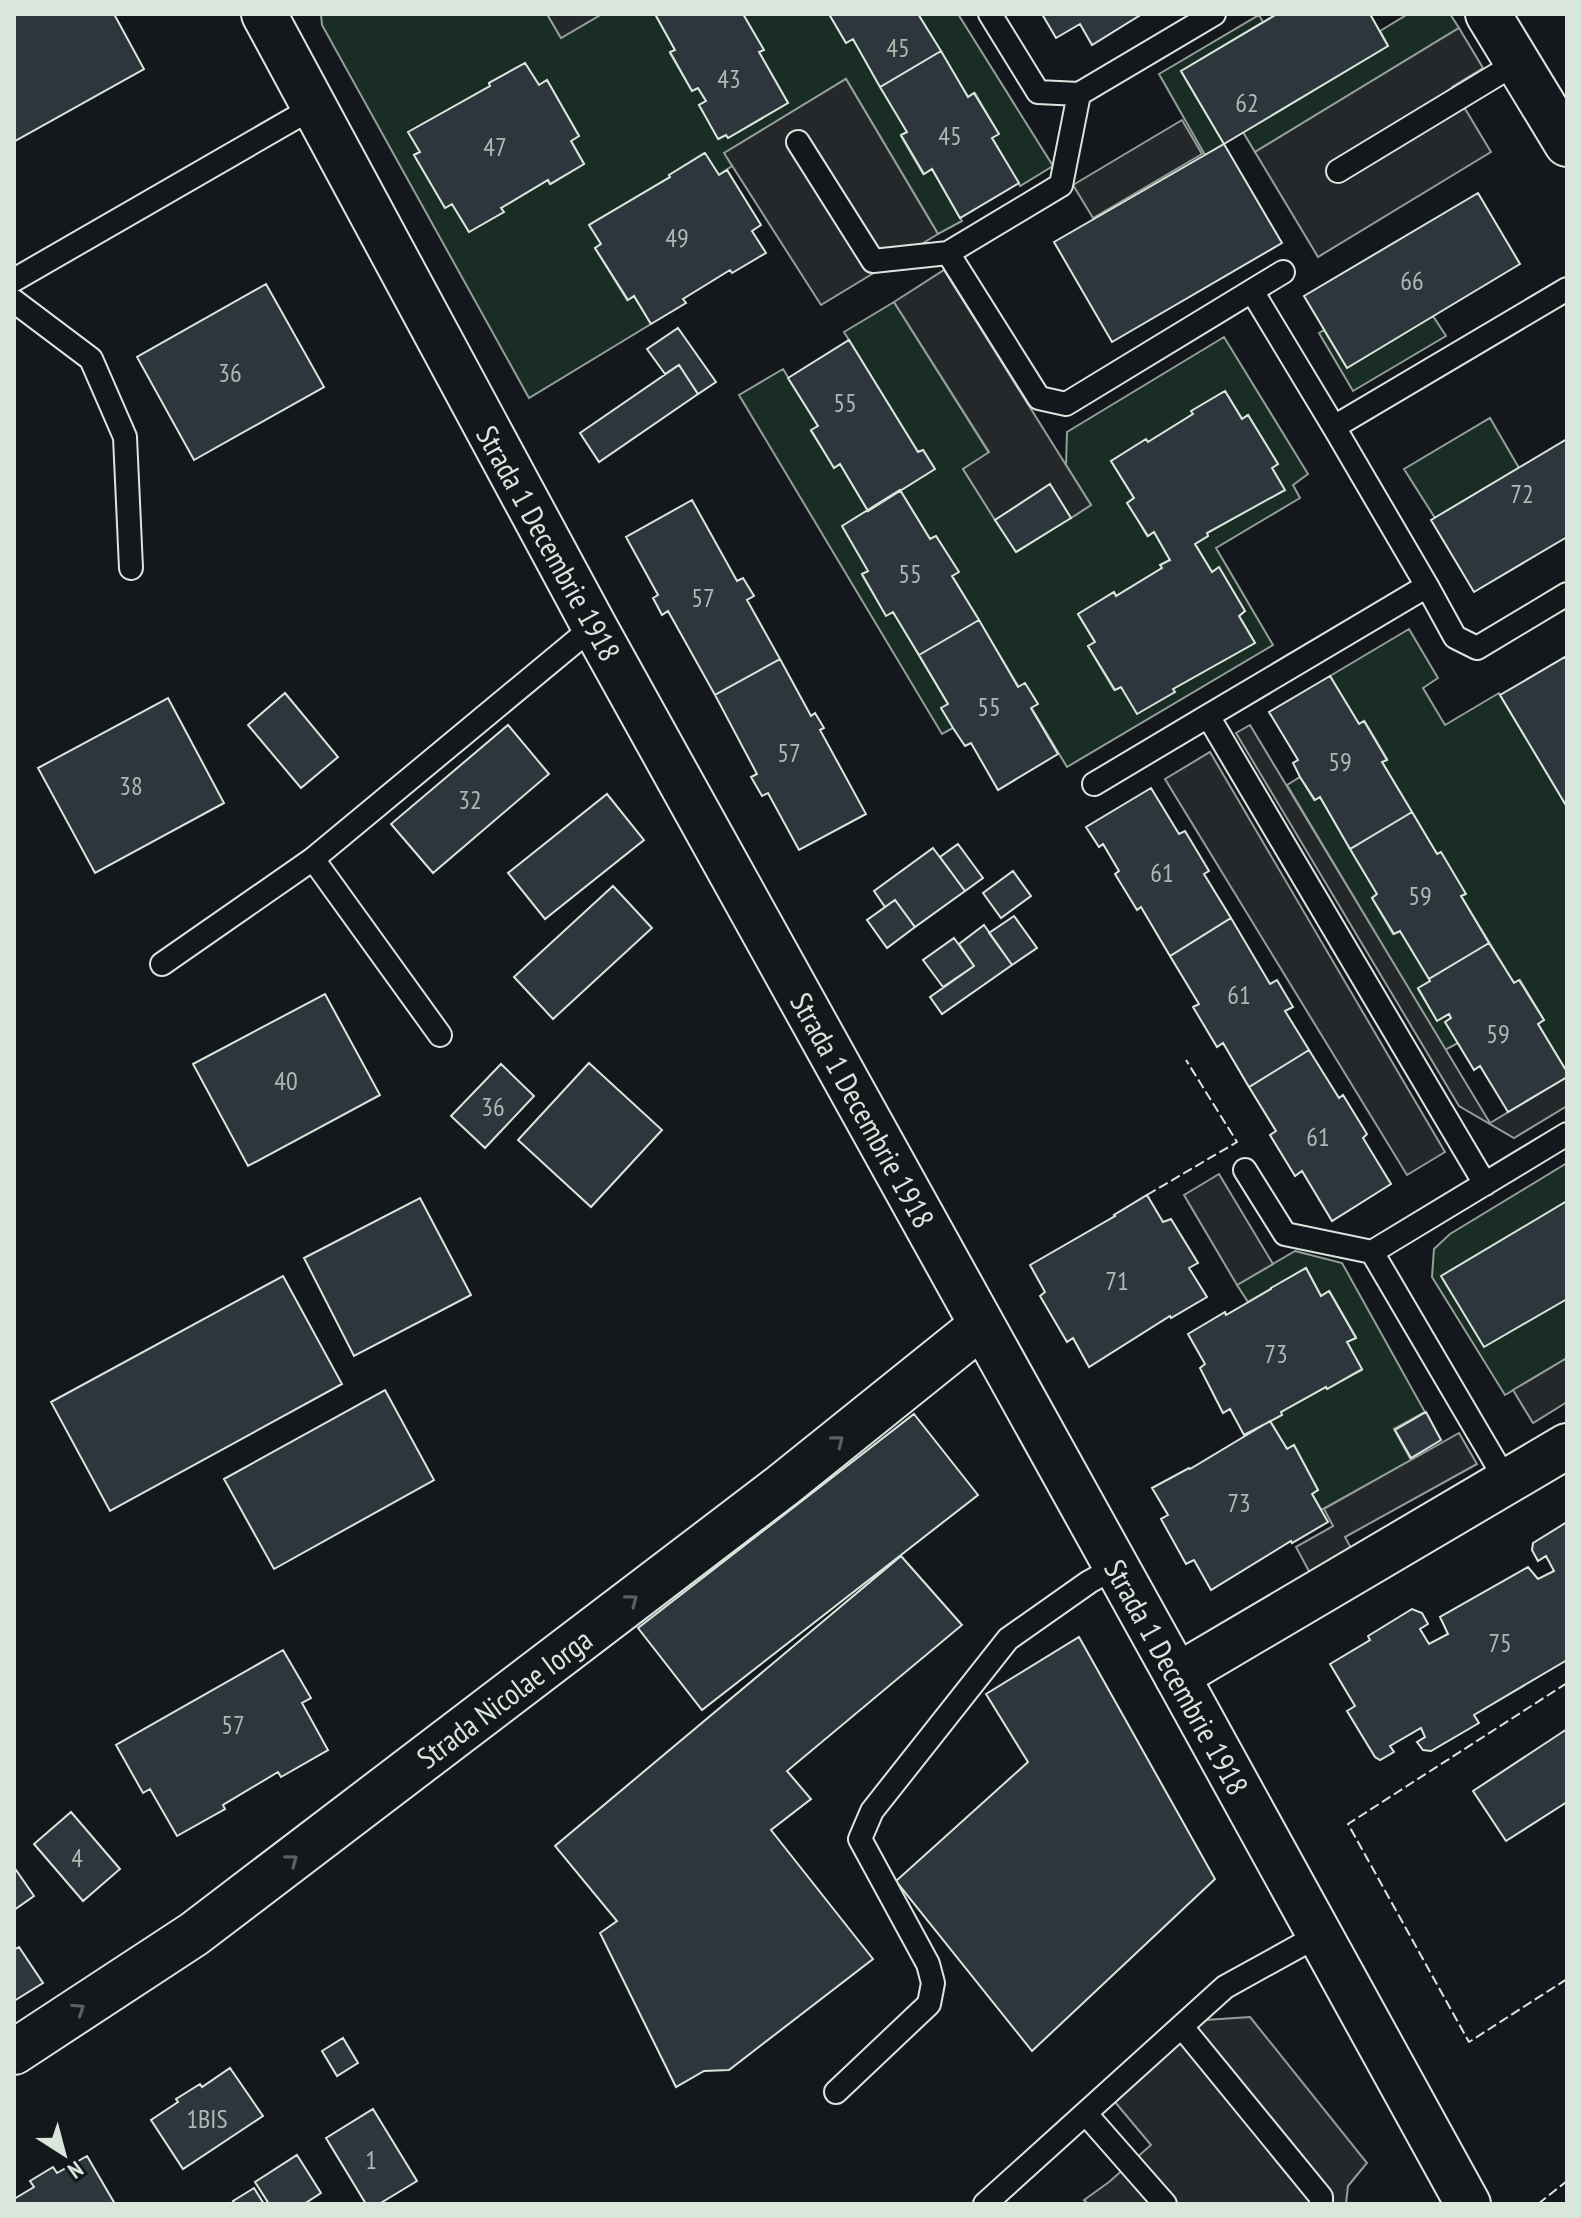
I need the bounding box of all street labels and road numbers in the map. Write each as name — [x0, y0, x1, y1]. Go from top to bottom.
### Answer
street label: Strada 1 Decembrie 1918 — [468, 419, 630, 667]
street label: Strada 1 Decembrie 1918 — [782, 986, 944, 1234]
street label: Strada 1 Decembrie 1918 — [1096, 1553, 1258, 1801]
street label: Strada Nicolae Iorga — [409, 1619, 599, 1777]

